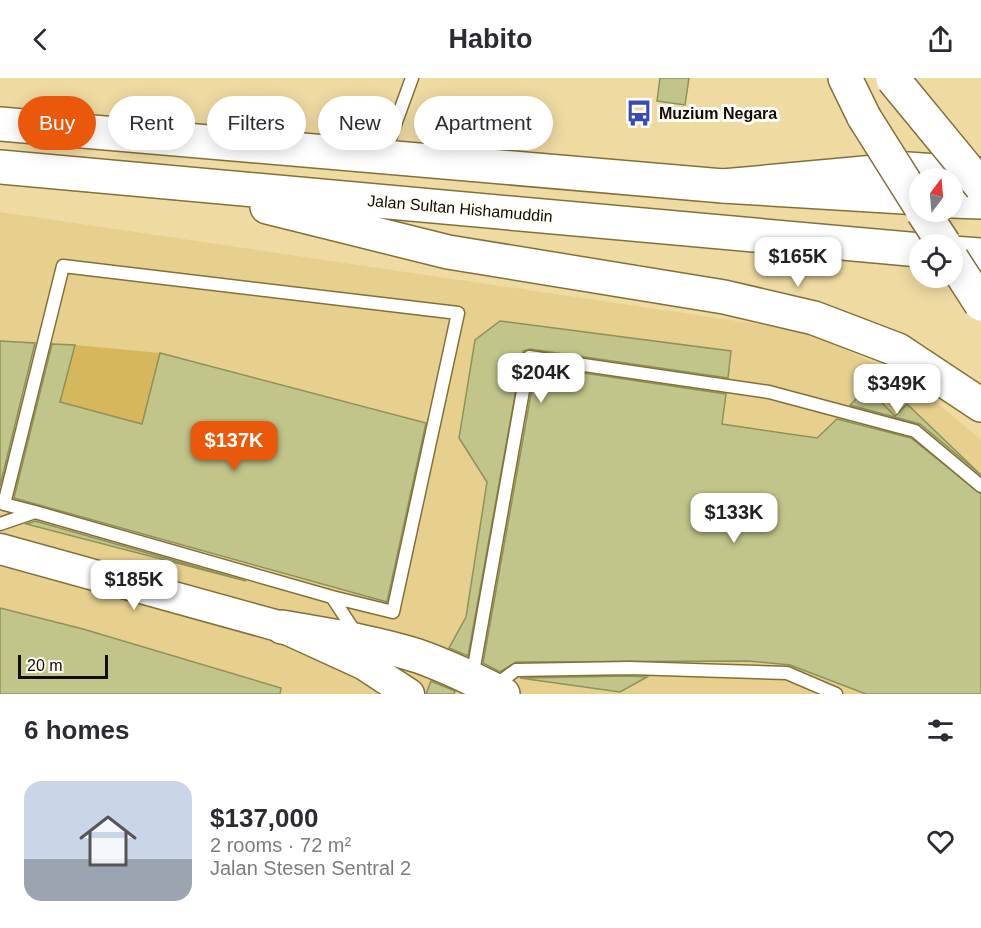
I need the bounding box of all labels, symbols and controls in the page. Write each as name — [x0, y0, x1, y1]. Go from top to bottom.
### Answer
icon: back — [24, 23, 57, 56]
icon: share — [924, 23, 957, 56]
text: Habito — [449, 24, 533, 54]
chip: Buy — [18, 96, 96, 150]
chip: Rent — [108, 96, 195, 150]
chip: Filters — [207, 96, 306, 150]
chip: New — [318, 96, 402, 150]
chip: Apartment — [414, 96, 553, 150]
bus stop icon: Muzium Negara — [624, 98, 654, 128]
place label: Muzium Negara — [659, 105, 777, 122]
north arrow — [909, 168, 963, 222]
map controls — [909, 168, 963, 288]
street label: Jalan Sultan Hishamuddin — [367, 192, 553, 225]
button: locate — [909, 234, 963, 288]
pin: $165K — [756, 237, 840, 288]
text: $165K — [769, 245, 827, 267]
pin: $204K — [499, 353, 583, 404]
text: $204K — [512, 361, 570, 383]
pin: $349K — [855, 364, 939, 415]
text: $349K — [868, 372, 926, 394]
pin: $137K — [192, 421, 276, 472]
text: $137K — [205, 429, 263, 451]
pin: $133K — [692, 493, 776, 544]
text: $133K — [705, 501, 763, 523]
pin: $185K — [92, 560, 176, 611]
text: $185K — [105, 568, 163, 590]
scale bar — [18, 652, 108, 680]
text: 20 m — [27, 657, 63, 674]
icon: filters — [924, 714, 957, 747]
text: 6 homes — [24, 715, 130, 745]
text: $137,000 — [210, 803, 318, 833]
icon: home — [72, 805, 144, 877]
icon: heart — [924, 825, 957, 858]
text: 2 rooms · 72 m² — [210, 834, 351, 856]
text: Jalan Stesen Sentral 2 — [210, 857, 411, 879]

